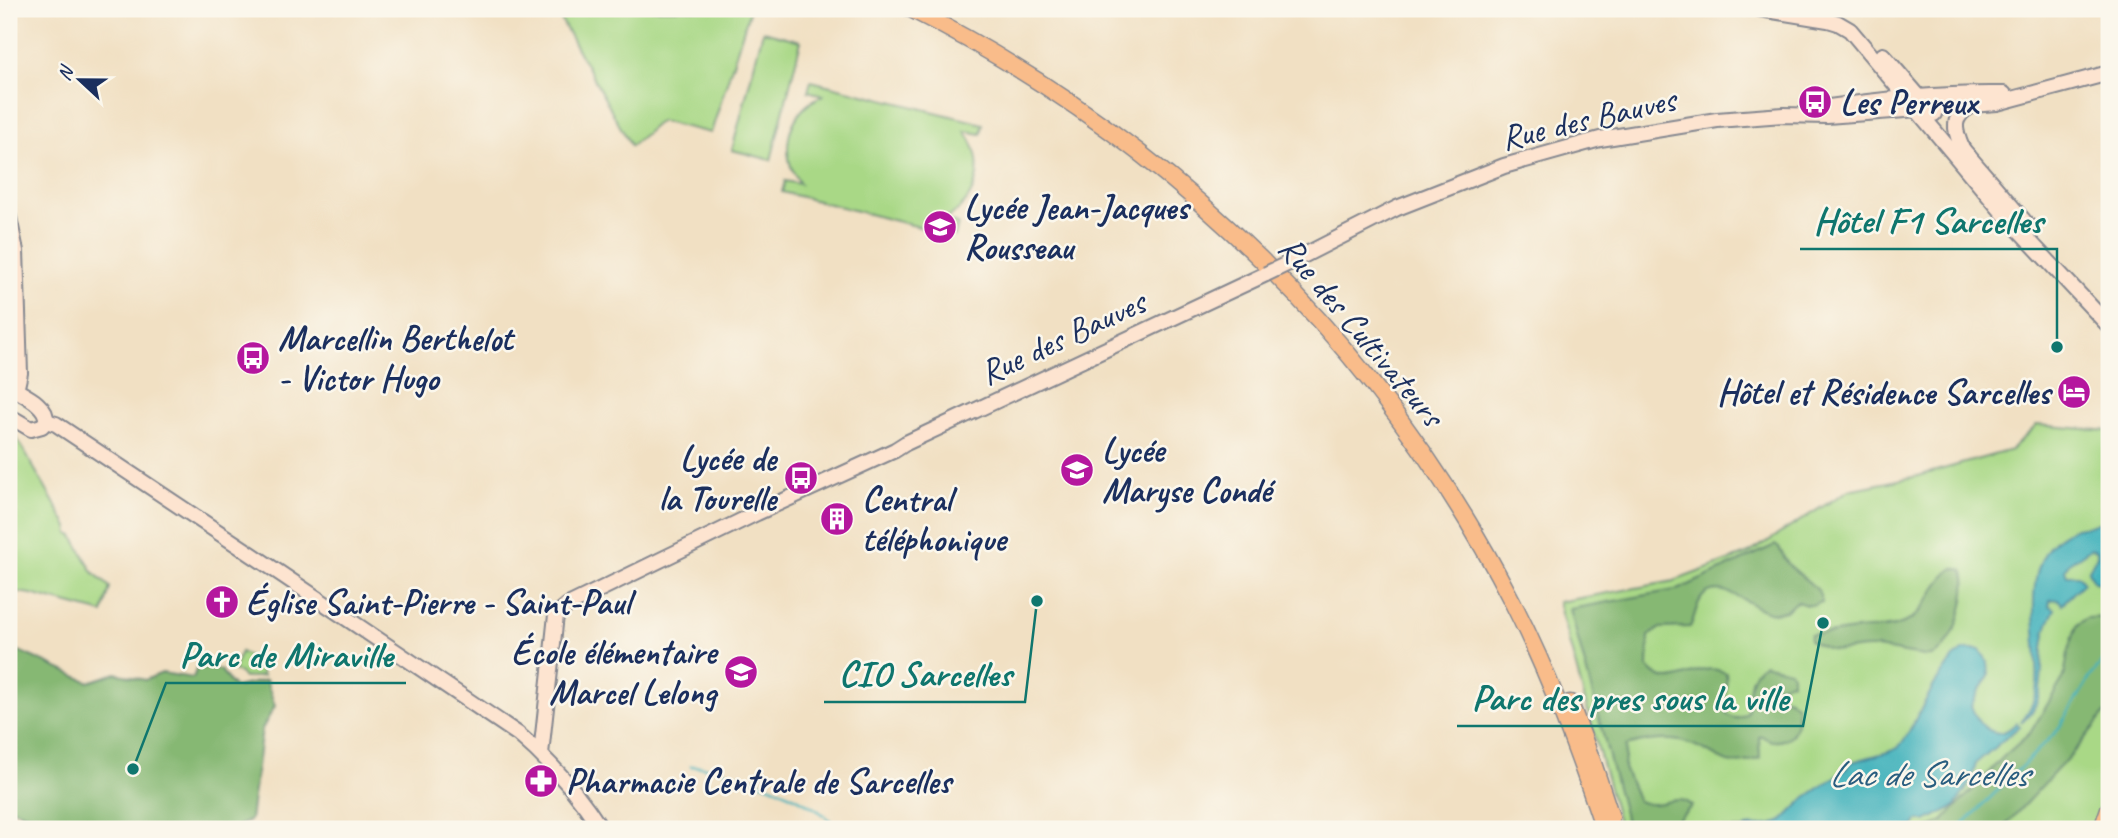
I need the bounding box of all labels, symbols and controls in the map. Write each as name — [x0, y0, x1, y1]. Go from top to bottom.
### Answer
north arrow — [46, 46, 116, 116]
text: N — [52, 61, 80, 84]
street label: Rue des Bauves — [1497, 76, 1683, 160]
place label: Les Perreux — [1840, 80, 1980, 125]
bus stop icon: Les Perreux — [1796, 83, 1834, 121]
place label: Lycée Jean-Jacques Rousseau — [964, 185, 1192, 270]
callout: Hôtel F1 Sarcelles — [1800, 191, 2057, 249]
text: Hôtel F1 Sarcelles — [1813, 197, 2047, 244]
school or university icon: Lycée Jean-Jacques Rousseau — [921, 208, 959, 246]
street label: Rue des Cultivateurs — [1269, 227, 1457, 438]
street label: Rue des Bauves — [972, 278, 1155, 395]
place label: Marcellin Berthelot - Victor Hugo — [278, 316, 516, 401]
bus stop icon: Marcellin Berthelot - Victor Hugo — [234, 339, 272, 377]
place label: Hôtel et Résidence Sarcelles — [1717, 370, 2054, 415]
hotel icon: Hôtel et Résidence Sarcelles — [2055, 373, 2093, 411]
place label: Lycée Maryse Condé — [1102, 428, 1277, 513]
place label: Lycée de la Tourelle — [658, 436, 778, 521]
school or university icon: Lycée Maryse Condé — [1058, 451, 1096, 489]
bus stop icon: Lycée de la Tourelle — [782, 459, 820, 497]
place label: Central téléphonique — [862, 477, 1009, 562]
building icon: Central téléphonique — [818, 500, 856, 538]
place label: Église Saint-Pierre - Saint-Paul — [246, 580, 637, 625]
church icon: Église Saint-Pierre - Saint-Paul — [203, 583, 241, 621]
callout: Parc de Miraville — [166, 625, 406, 683]
place label: École élémentaire Marcel Lelong — [511, 630, 719, 715]
text: Parc de Miraville — [179, 631, 395, 678]
callout: CIO Sarcelles — [824, 644, 1025, 702]
text: CIO Sarcelles — [839, 650, 1015, 697]
school or university icon: École élémentaire Marcel Lelong — [722, 653, 760, 691]
callout: Parc des pres sous la ville — [1457, 668, 1803, 726]
text: Parc des pres sous la ville — [1472, 674, 1791, 721]
water label: Lac de Sarcelles — [1829, 750, 2035, 797]
place label: Pharmacie Centrale de Sarcelles — [566, 759, 954, 804]
pharmacy icon: Pharmacie Centrale de Sarcelles — [522, 762, 560, 800]

